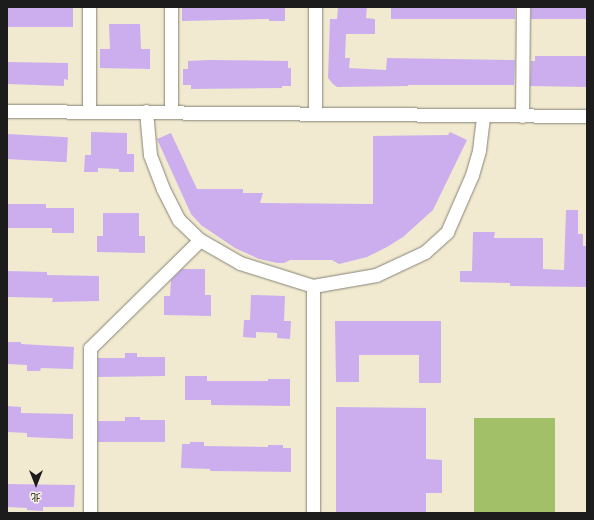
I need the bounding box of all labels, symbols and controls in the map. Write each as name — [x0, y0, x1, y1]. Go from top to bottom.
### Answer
north arrow — [16, 464, 56, 504]
text: 北 — [31, 490, 42, 502]

